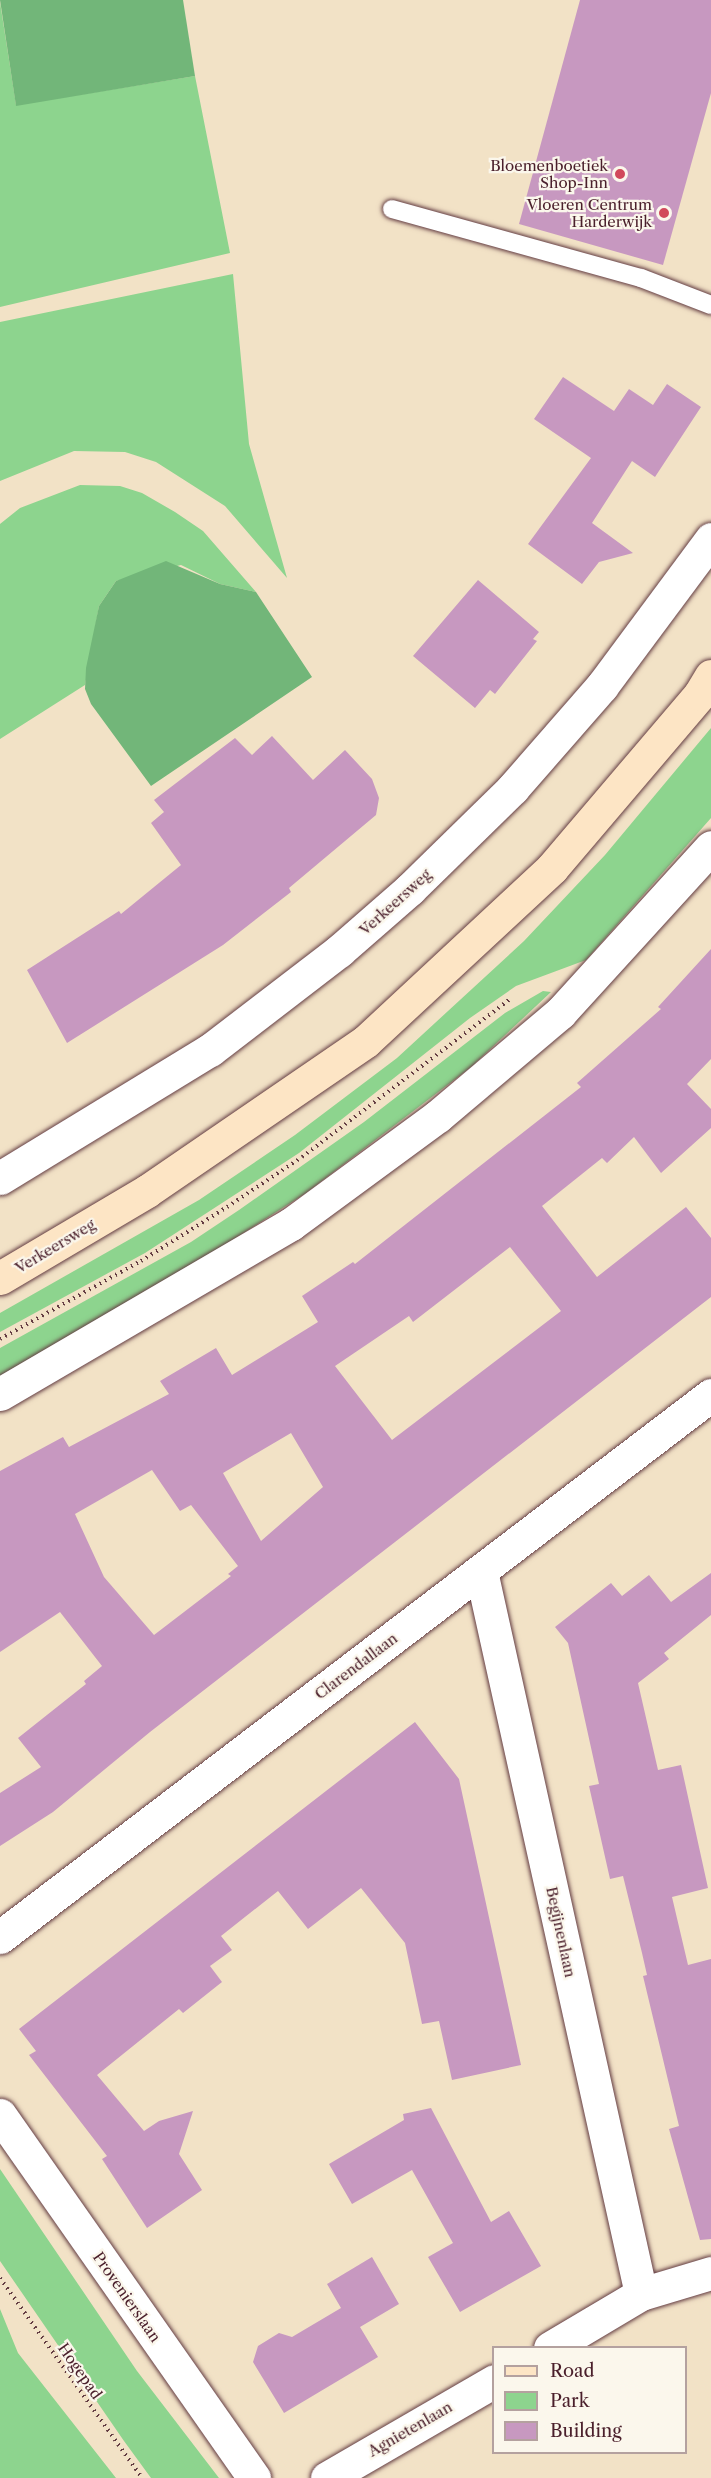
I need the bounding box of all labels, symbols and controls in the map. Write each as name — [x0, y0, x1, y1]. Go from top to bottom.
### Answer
place label: Bloemenboetiek Shop-Inn — [490, 156, 608, 191]
marker: Bloemenboetiek Shop-Inn — [613, 167, 627, 181]
place label: Vloeren Centrum Harderwijk — [527, 195, 652, 230]
marker: Vloeren Centrum Harderwijk — [657, 206, 671, 220]
street label: Verkeersweg — [355, 865, 435, 939]
street label: Verkeersweg — [12, 1215, 98, 1277]
street label: Clarendallaan — [311, 1629, 401, 1703]
street label: Begijnenlaan — [543, 1885, 579, 1979]
street label: Provenierslaan — [89, 2249, 165, 2345]
street label: Hogepad — [54, 2340, 106, 2402]
legend — [492, 2346, 687, 2454]
text: Road — [550, 2360, 595, 2382]
text: Park — [550, 2390, 589, 2412]
street label: Agnietenlaan — [365, 2398, 455, 2460]
text: Building — [550, 2420, 622, 2442]

